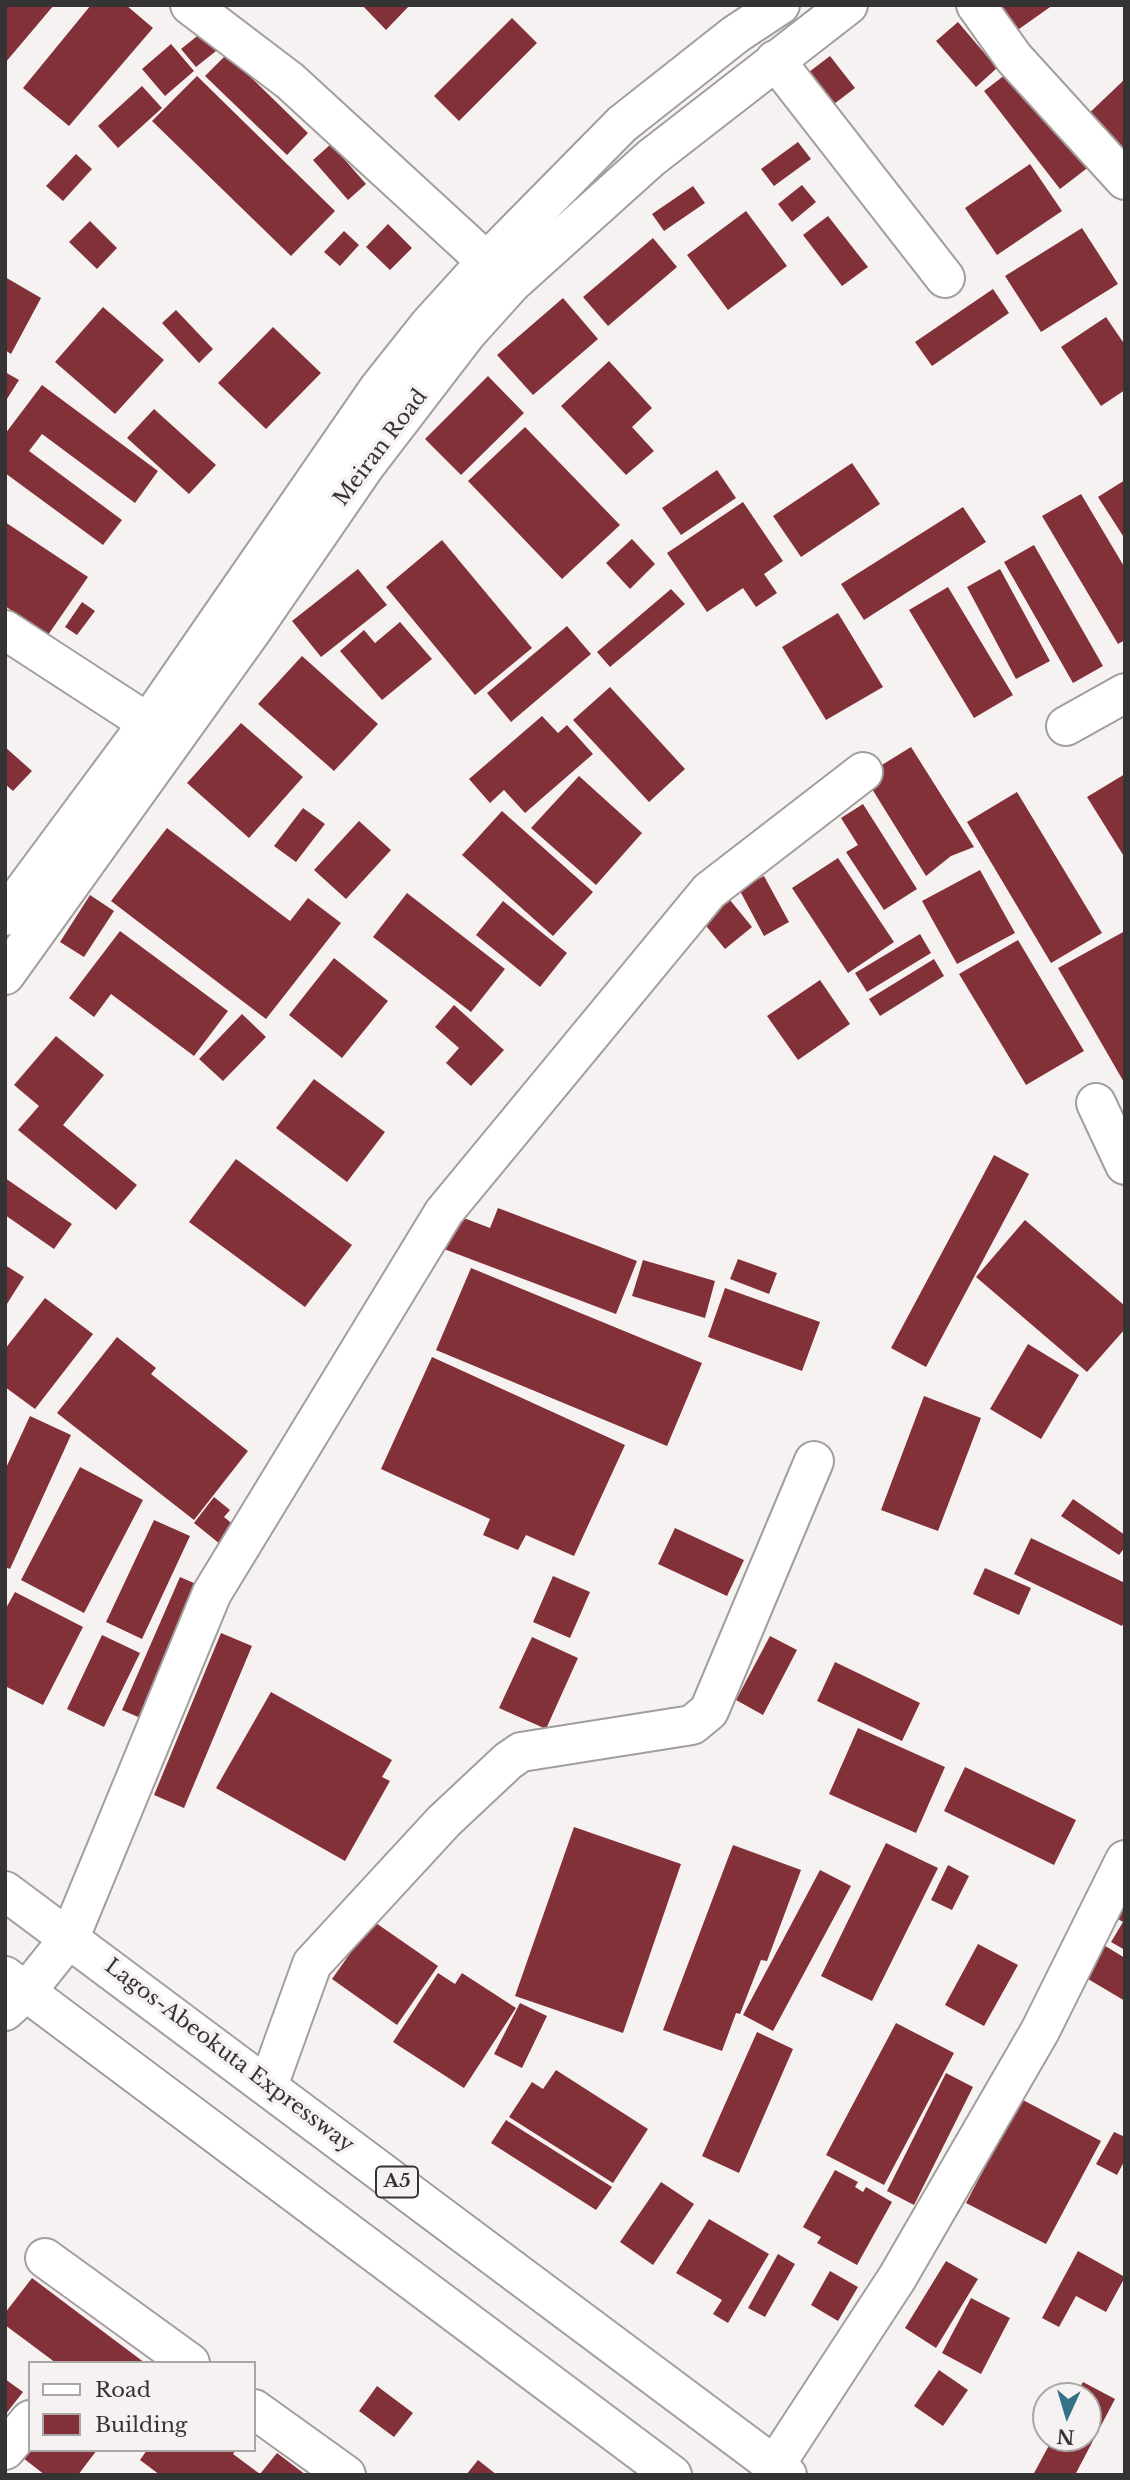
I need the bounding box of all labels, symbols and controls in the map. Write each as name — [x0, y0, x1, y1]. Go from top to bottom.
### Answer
street label: Meiran Road — [329, 385, 433, 511]
street label: Lagos-Abeokuta Expressway — [99, 1954, 359, 2158]
road number: A5 — [376, 2166, 418, 2198]
legend — [28, 2361, 256, 2452]
text: Road — [95, 2377, 151, 2403]
north arrow — [1032, 2382, 1102, 2452]
text: Building — [95, 2412, 187, 2438]
text: N — [1056, 2424, 1075, 2449]

